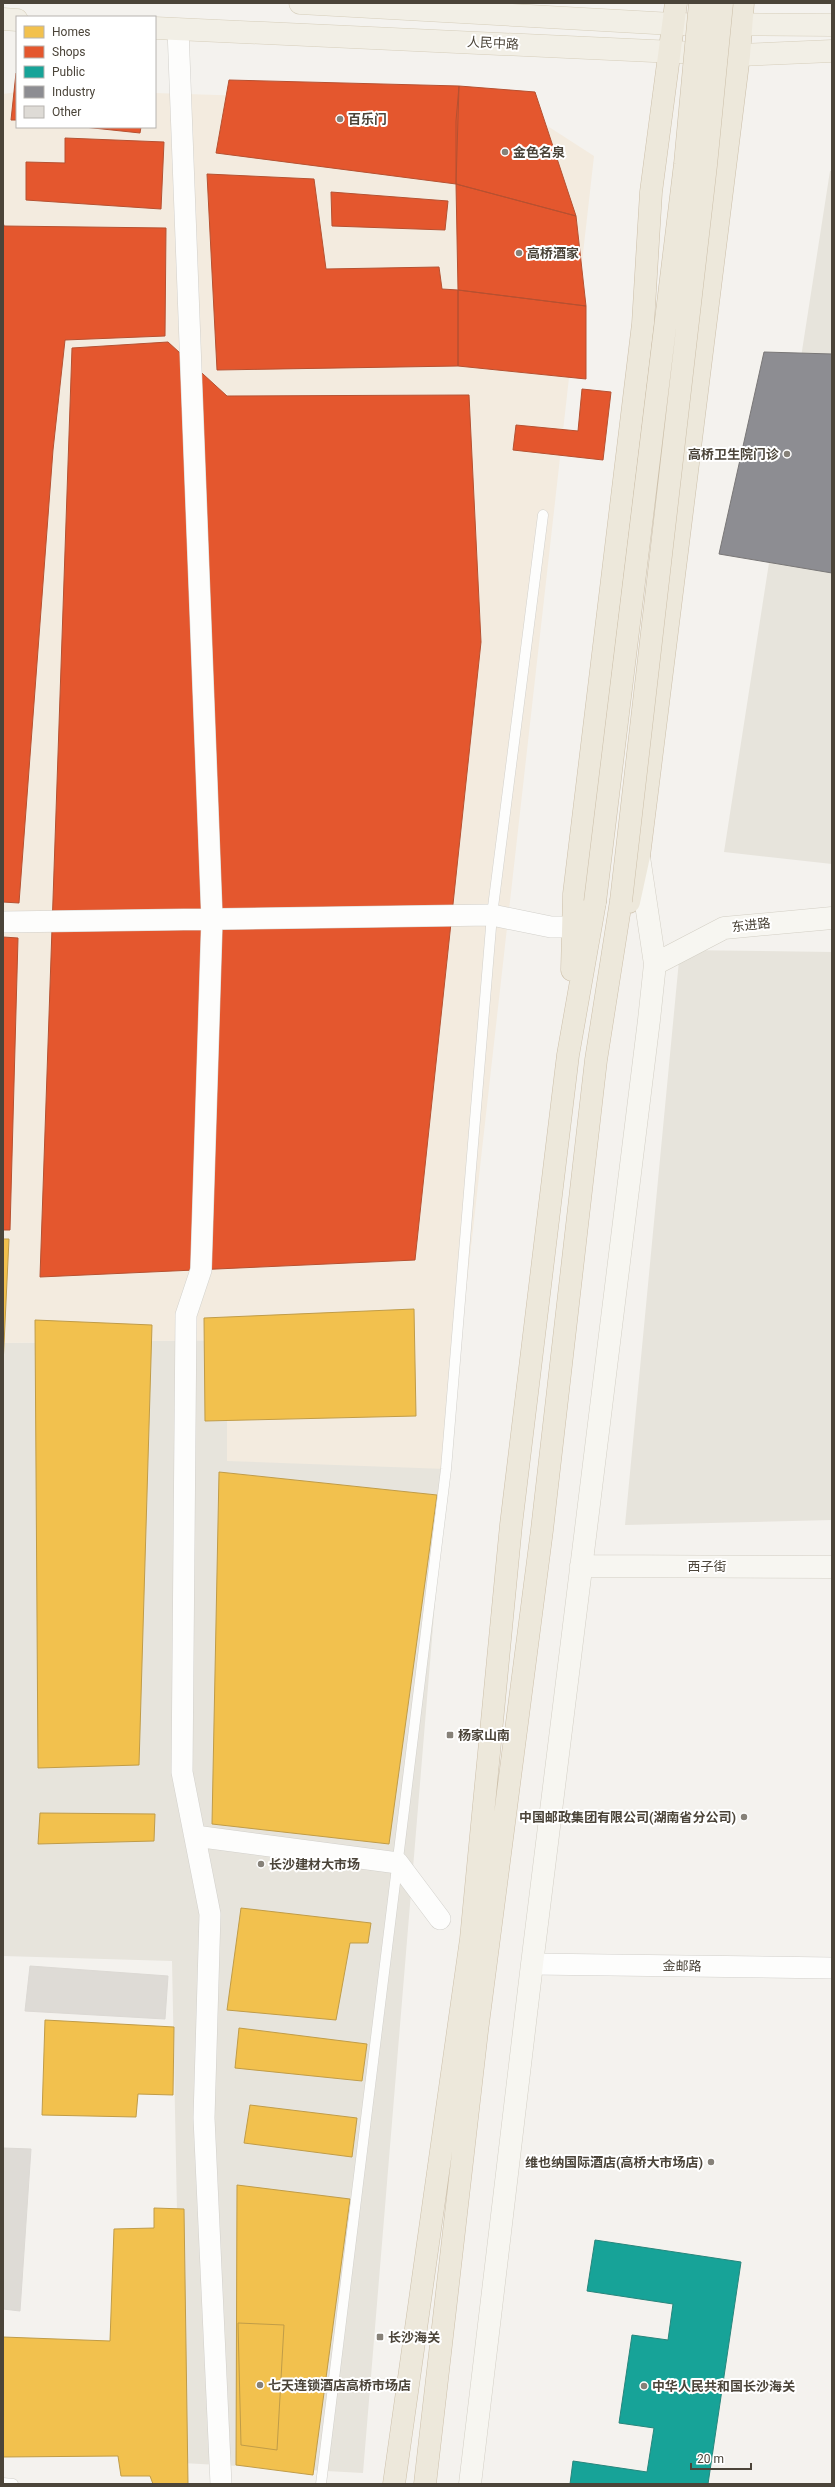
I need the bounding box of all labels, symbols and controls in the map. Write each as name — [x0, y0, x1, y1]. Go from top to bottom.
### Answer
legend — [16, 16, 156, 128]
text: Homes — [52, 25, 90, 39]
street label: 人民中路 — [467, 34, 519, 52]
text: Shops — [52, 45, 86, 59]
text: Public — [52, 65, 85, 79]
text: Industry — [52, 85, 96, 99]
text: Other — [52, 105, 81, 119]
place label: 百乐门 — [348, 112, 387, 127]
marker: 百乐门 — [335, 114, 345, 124]
place label: 金色名泉 — [513, 145, 565, 160]
marker: 金色名泉 — [500, 147, 510, 157]
place label: 高桥酒家 — [527, 246, 579, 261]
marker: 高桥酒家 — [514, 248, 524, 258]
place label: 高桥卫生院门诊 — [688, 447, 779, 462]
marker: 高桥卫生院门诊 — [782, 449, 792, 459]
street label: 东进路 — [731, 915, 771, 935]
street label: 西子街 — [687, 1559, 727, 1574]
place label: 杨家山南 — [458, 1728, 510, 1743]
marker: 杨家山南 — [445, 1730, 455, 1740]
place label: 中国邮政集团有限公司(湖南省分公司) — [519, 1810, 736, 1825]
marker: 中国邮政集团有限公司(湖南省分公司) — [739, 1812, 749, 1822]
place label: 长沙建材大市场 — [269, 1857, 360, 1872]
marker: 长沙建材大市场 — [256, 1859, 266, 1869]
street label: 金邮路 — [662, 1958, 702, 1974]
place label: 维也纳国际酒店(高桥大市场店) — [525, 2155, 703, 2170]
marker: 维也纳国际酒店(高桥大市场店) — [706, 2157, 716, 2167]
place label: 长沙海关 — [388, 2330, 440, 2345]
marker: 长沙海关 — [375, 2332, 385, 2342]
place label: 七天连锁酒店高桥市场店 — [268, 2378, 411, 2393]
place label: 中华人民共和国长沙海关 — [652, 2379, 795, 2394]
marker: 七天连锁酒店高桥市场店 — [255, 2380, 265, 2390]
marker: 中华人民共和国长沙海关 — [639, 2381, 649, 2391]
scale bar — [691, 2445, 751, 2471]
text: 20 m — [697, 2452, 724, 2466]

